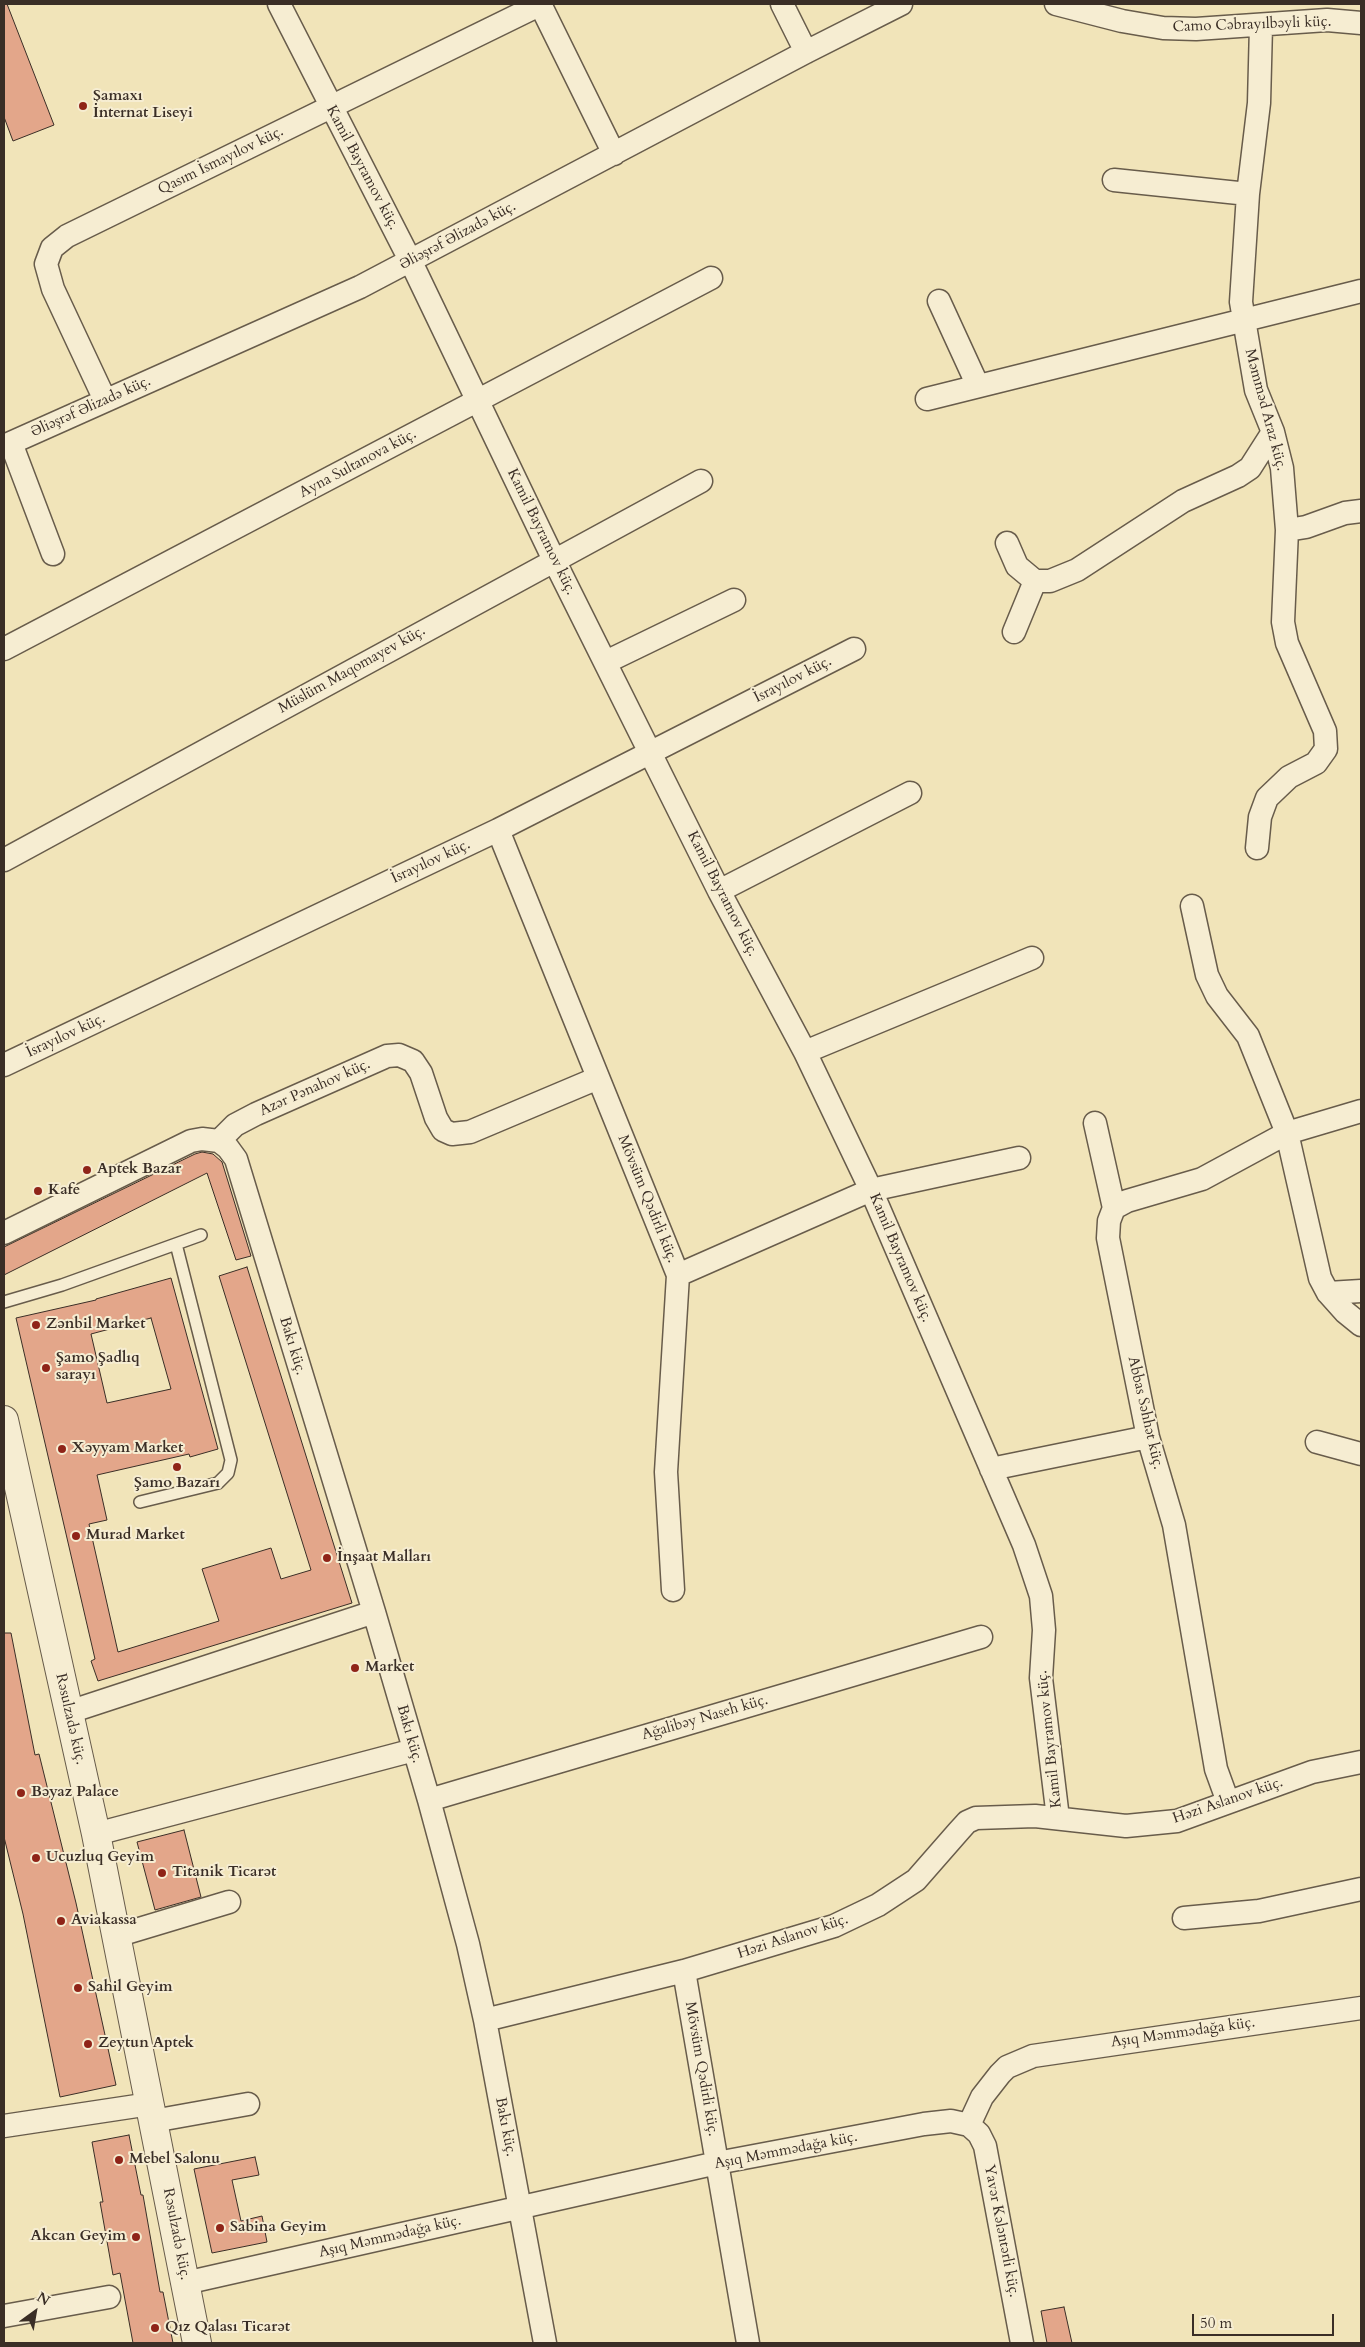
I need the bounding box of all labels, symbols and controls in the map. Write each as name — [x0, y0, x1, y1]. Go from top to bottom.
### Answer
street label: Camo Cəbrayılbəyli küç. — [1172, 13, 1332, 37]
place label: Şamaxı İnternat Liseyi — [93, 88, 193, 123]
marker: Şamaxı İnternat Liseyi — [77, 100, 89, 112]
street label: Kamil Bayramov küç. — [322, 103, 402, 233]
street label: Qasım İsmayılov küç. — [155, 123, 287, 199]
street label: Əliəşrəf Əlizadə küç. — [397, 198, 519, 274]
street label: Məmməd Araz küç. — [1240, 347, 1290, 473]
street label: Əliəşrəf Əlizadə küç. — [28, 372, 154, 442]
street label: Ayna Sultanova küç. — [296, 426, 420, 502]
street label: Kamil Bayramov küç. — [503, 466, 579, 598]
street label: Müslüm Maqomayev küç. — [275, 622, 429, 718]
street label: İsrayılov küç. — [751, 653, 835, 707]
street label: Kamil Bayramov küç. — [683, 828, 761, 960]
street label: İsrayılov küç. — [389, 836, 473, 888]
street label: İsrayılov küç. — [24, 1010, 108, 1062]
street label: Azər Pənahov küç. — [257, 1056, 373, 1120]
street label: Mövsüm Qədirli küç. — [613, 1133, 681, 1265]
place label: Aptek Bazar — [97, 1161, 181, 1179]
marker: Aptek Bazar — [81, 1164, 93, 1176]
place label: Kafe — [48, 1182, 80, 1200]
marker: Kafe — [32, 1185, 44, 1197]
street label: Kamil Bayramov küç. — [865, 1191, 935, 1325]
street label: Bakı küç. — [275, 1315, 309, 1377]
place label: Zənbil Market — [46, 1316, 145, 1334]
marker: Zənbil Market — [30, 1319, 42, 1331]
place label: Şamo Şadlıq sarayı — [56, 1350, 140, 1385]
street label: Abbas Səhhət küç. — [1123, 1355, 1167, 1471]
marker: Şamo Şadlıq sarayı — [40, 1362, 52, 1374]
place label: Xəyyam Market — [72, 1440, 183, 1458]
marker: Xəyyam Market — [56, 1443, 68, 1455]
marker: Şamo Bazarı — [171, 1461, 183, 1473]
place label: Şamo Bazarı — [134, 1475, 220, 1493]
place label: Murad Market — [86, 1527, 185, 1545]
marker: Murad Market — [70, 1530, 82, 1542]
place label: İnşaat Malları — [337, 1549, 431, 1567]
marker: İnşaat Malları — [321, 1552, 333, 1564]
place label: Market — [365, 1659, 414, 1677]
marker: Market — [349, 1662, 361, 1674]
street label: Kamil Bayramov küç. — [1034, 1669, 1066, 1809]
street label: Rəsulzadə küç. — [51, 1672, 89, 1766]
street label: Ağalibəy Naseh küç. — [640, 1691, 770, 1745]
street label: Bakı küç. — [392, 1703, 426, 1765]
street label: Həzi Aslanov küç. — [1170, 1774, 1286, 1828]
place label: Bəyaz Palace — [31, 1784, 119, 1802]
marker: Bəyaz Palace — [15, 1787, 27, 1799]
place label: Ucuzluq Geyim — [46, 1849, 154, 1867]
marker: Ucuzluq Geyim — [30, 1852, 42, 1864]
place label: Titanik Ticarət — [172, 1864, 276, 1882]
marker: Titanik Ticarət — [156, 1867, 168, 1879]
street label: Həzi Aslanov küç. — [735, 1911, 851, 1963]
place label: Aviakassa — [71, 1912, 137, 1930]
marker: Aviakassa — [55, 1915, 67, 1927]
place label: Sahil Geyim — [88, 1979, 172, 1997]
marker: Sahil Geyim — [72, 1982, 84, 1994]
street label: Mövsüm Qədirli küç. — [680, 2000, 722, 2138]
street label: Aşıq Məmmədağa küç. — [1110, 2014, 1256, 2052]
place label: Zeytun Aptek — [98, 2035, 194, 2053]
marker: Zeytun Aptek — [82, 2038, 94, 2050]
street label: Bakı küç. — [490, 2096, 520, 2158]
street label: Aşıq Məmmədağa küç. — [713, 2128, 859, 2174]
place label: Mebel Salonu — [129, 2151, 220, 2169]
marker: Mebel Salonu — [113, 2154, 125, 2166]
street label: Yavər Kələntərli küç. — [979, 2163, 1023, 2299]
street label: Rəsulzadə küç. — [158, 2187, 194, 2281]
street label: Aşıq Məmmədağa küç. — [317, 2212, 463, 2262]
place label: Sabina Geyim — [230, 2219, 326, 2237]
marker: Sabina Geyim — [214, 2222, 226, 2234]
place label: Akcan Geyim — [30, 2228, 126, 2246]
marker: Akcan Geyim — [130, 2231, 142, 2243]
north arrow — [10, 2287, 60, 2337]
text: N — [33, 2288, 53, 2310]
scale bar — [1195, 2304, 1338, 2336]
text: 50 m — [1200, 2313, 1232, 2333]
place label: Qız Qalası Ticarət — [165, 2319, 290, 2337]
marker: Qız Qalası Ticarət — [149, 2322, 161, 2334]

